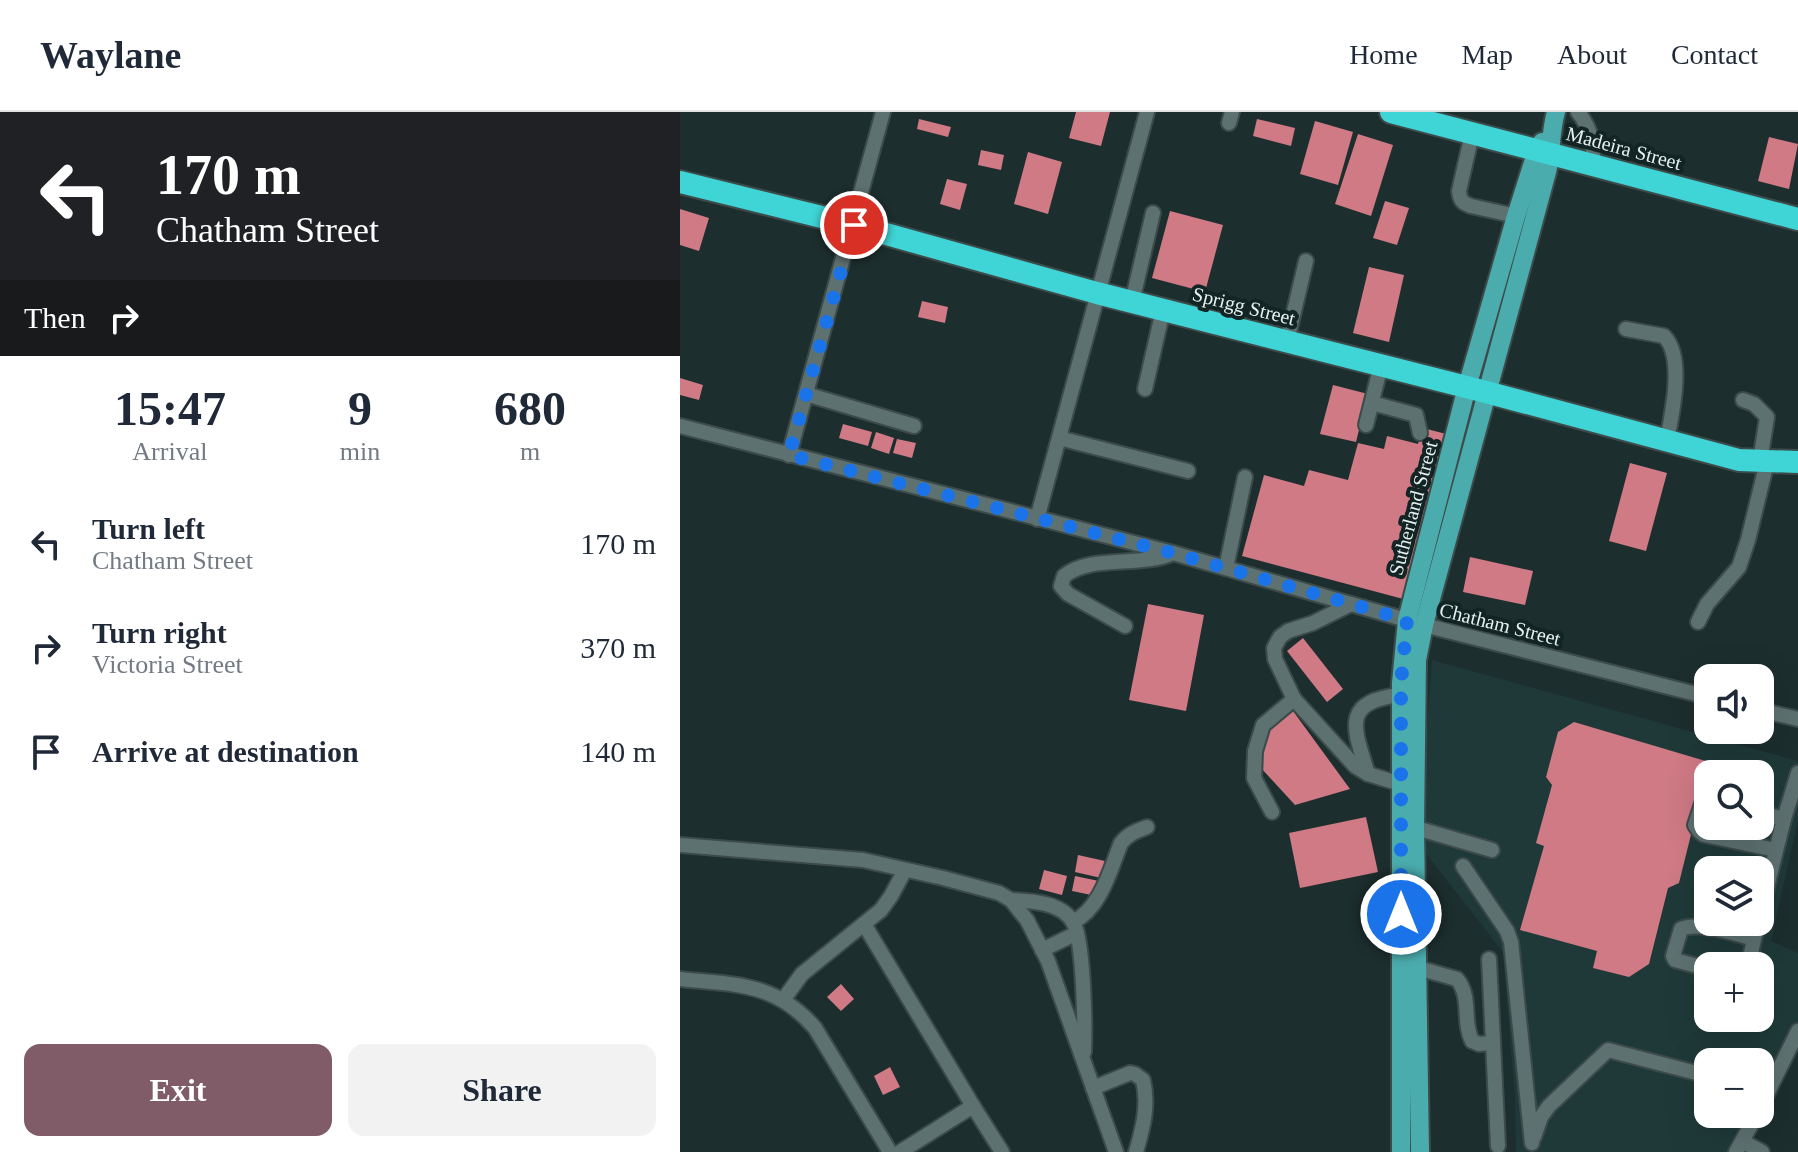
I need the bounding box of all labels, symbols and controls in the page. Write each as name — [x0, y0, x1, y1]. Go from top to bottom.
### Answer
text: Waylane — [40, 34, 181, 76]
text: Home — [1349, 39, 1418, 70]
text: Map — [1462, 39, 1513, 70]
text: About — [1557, 39, 1627, 70]
text: Contact — [1671, 39, 1758, 70]
street label: Madeira Street — [1564, 122, 1684, 174]
icon: left — [24, 144, 128, 248]
text: 170 m — [156, 144, 301, 206]
pin — [820, 191, 888, 259]
icon: arrive — [832, 203, 876, 247]
text: Chatham Street — [156, 210, 379, 250]
street label: Sprigg Street — [1190, 283, 1298, 330]
icon: right — [102, 296, 146, 340]
text: Then — [24, 301, 86, 334]
text: 15:47 — [114, 382, 226, 435]
text: 9 — [348, 382, 372, 435]
text: 680 — [494, 382, 566, 435]
text: Arrival — [132, 437, 207, 466]
text: min — [340, 437, 380, 466]
text: m — [520, 437, 540, 466]
street label: Sutherland Street — [1384, 438, 1442, 578]
text: Turn left — [92, 512, 205, 545]
icon: left — [24, 522, 68, 566]
text: 170 m — [580, 527, 656, 560]
text: Chatham Street — [92, 546, 253, 575]
street label: Chatham Street — [1437, 598, 1563, 650]
text: Turn right — [92, 616, 227, 649]
icon: right — [24, 626, 68, 670]
text: 370 m — [580, 631, 656, 664]
text: Victoria Street — [92, 650, 243, 679]
map controls — [1694, 664, 1774, 1128]
button: sound — [1694, 664, 1774, 744]
icon: arrive — [24, 730, 68, 774]
text: Arrive at destination — [92, 735, 359, 768]
text: 140 m — [580, 735, 656, 768]
button: search — [1694, 760, 1774, 840]
button: layers — [1694, 856, 1774, 936]
position arrow — [1359, 872, 1443, 956]
button: + — [1694, 952, 1774, 1032]
button: Exit — [24, 1044, 332, 1136]
button: Share — [348, 1044, 656, 1136]
button: − — [1694, 1048, 1774, 1128]

